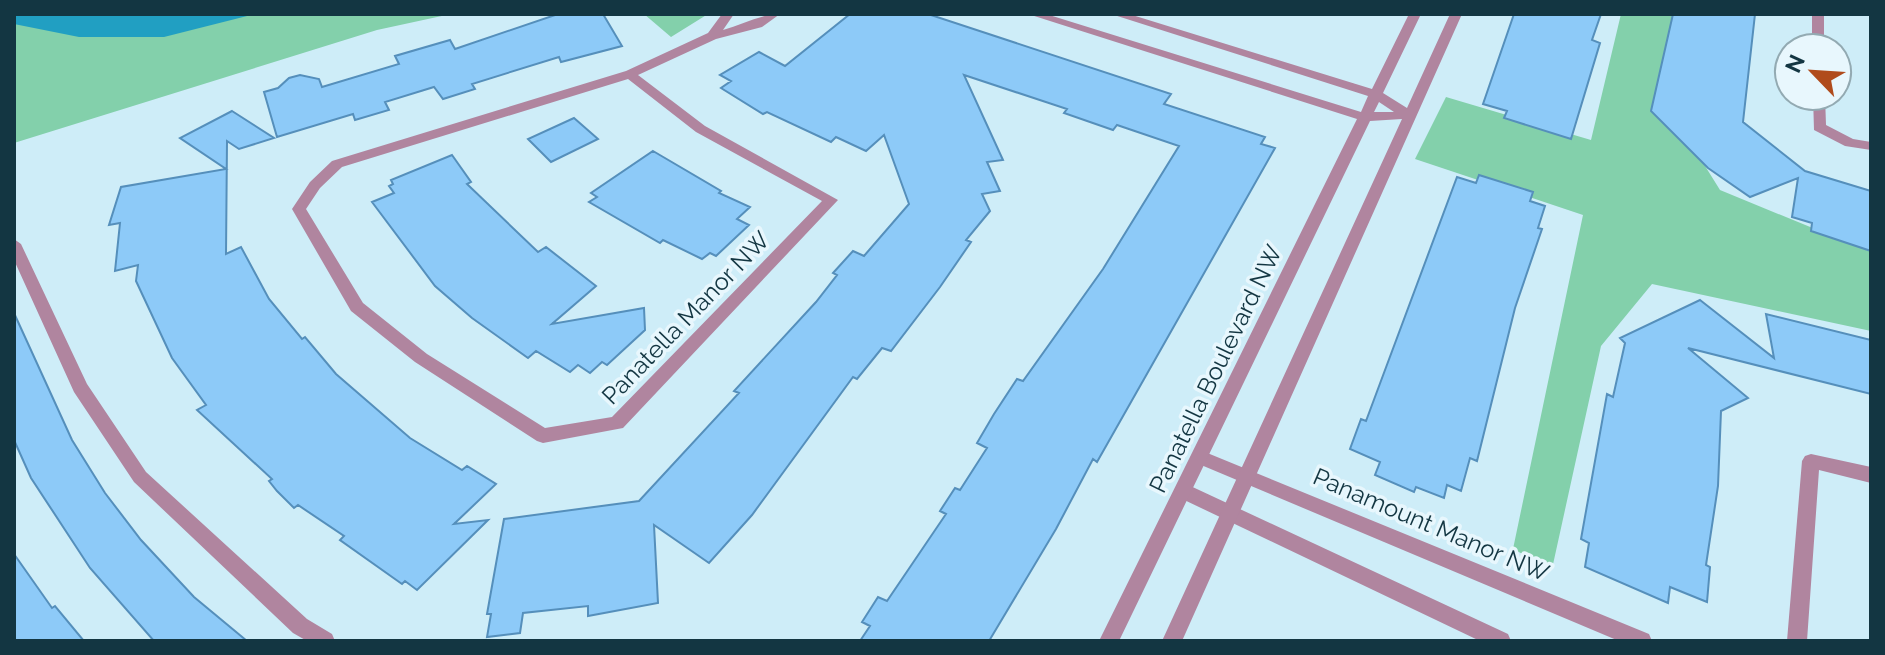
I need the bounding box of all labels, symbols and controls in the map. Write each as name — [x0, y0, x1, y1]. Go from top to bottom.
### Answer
north arrow — [1773, 32, 1853, 112]
text: N — [1780, 50, 1810, 77]
street label: Panatella Manor NW — [596, 225, 776, 410]
street label: Panatella Boulevard NW — [1143, 240, 1288, 497]
street label: Panamount Manor NW — [1309, 462, 1554, 587]

